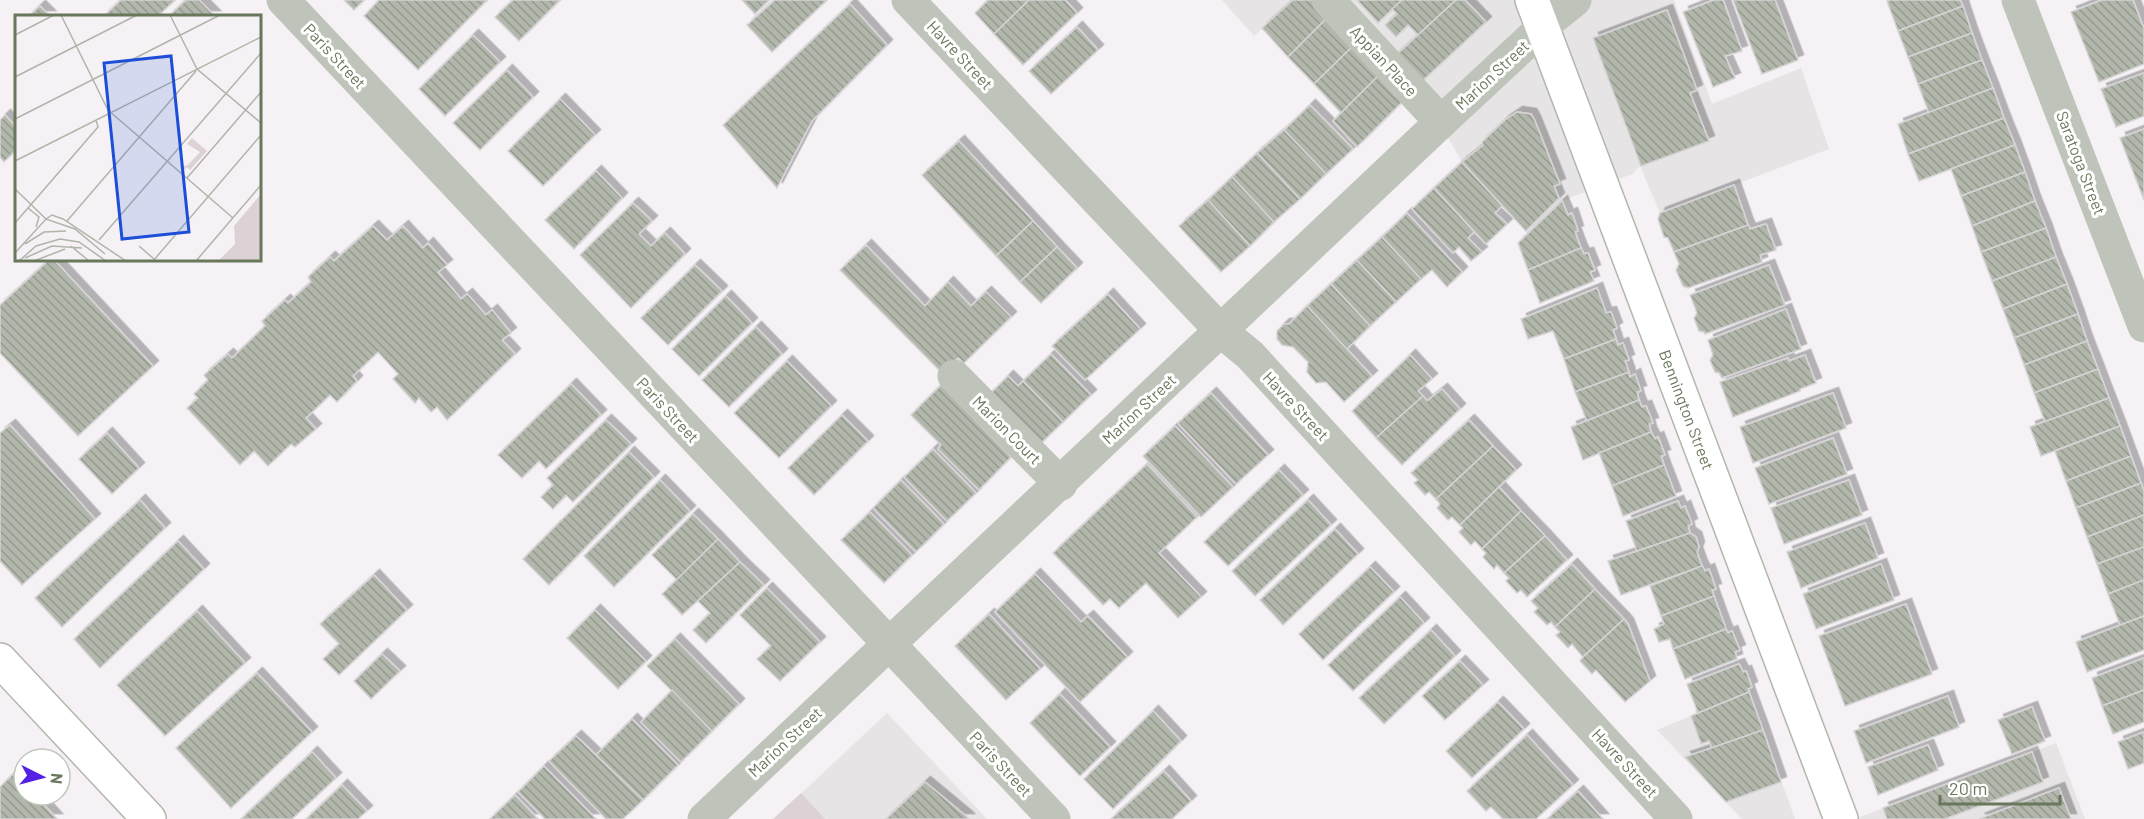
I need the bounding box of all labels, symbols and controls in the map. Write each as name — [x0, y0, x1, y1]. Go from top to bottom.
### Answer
inset map — [15, 15, 261, 261]
street label: Havre Street — [924, 16, 997, 93]
street label: Paris Street — [300, 19, 370, 92]
street label: Appian Place — [1347, 21, 1422, 100]
street label: Marion Street — [1451, 36, 1532, 114]
street label: Saratoga Street — [2053, 108, 2110, 217]
street label: Bennington Street — [1656, 347, 1718, 472]
street label: Havre Street — [1260, 367, 1333, 444]
street label: Marion Street — [1098, 370, 1179, 448]
street label: Paris Street — [633, 373, 703, 446]
street label: Marion Court — [969, 391, 1046, 468]
street label: Marion Street — [744, 703, 825, 781]
street label: Havre Street — [1589, 724, 1662, 801]
street label: Paris Street — [966, 727, 1036, 800]
north arrow — [12, 747, 72, 807]
scale bar — [1940, 768, 2060, 806]
text: N — [47, 772, 67, 785]
text: 20 m — [1949, 777, 1987, 799]

